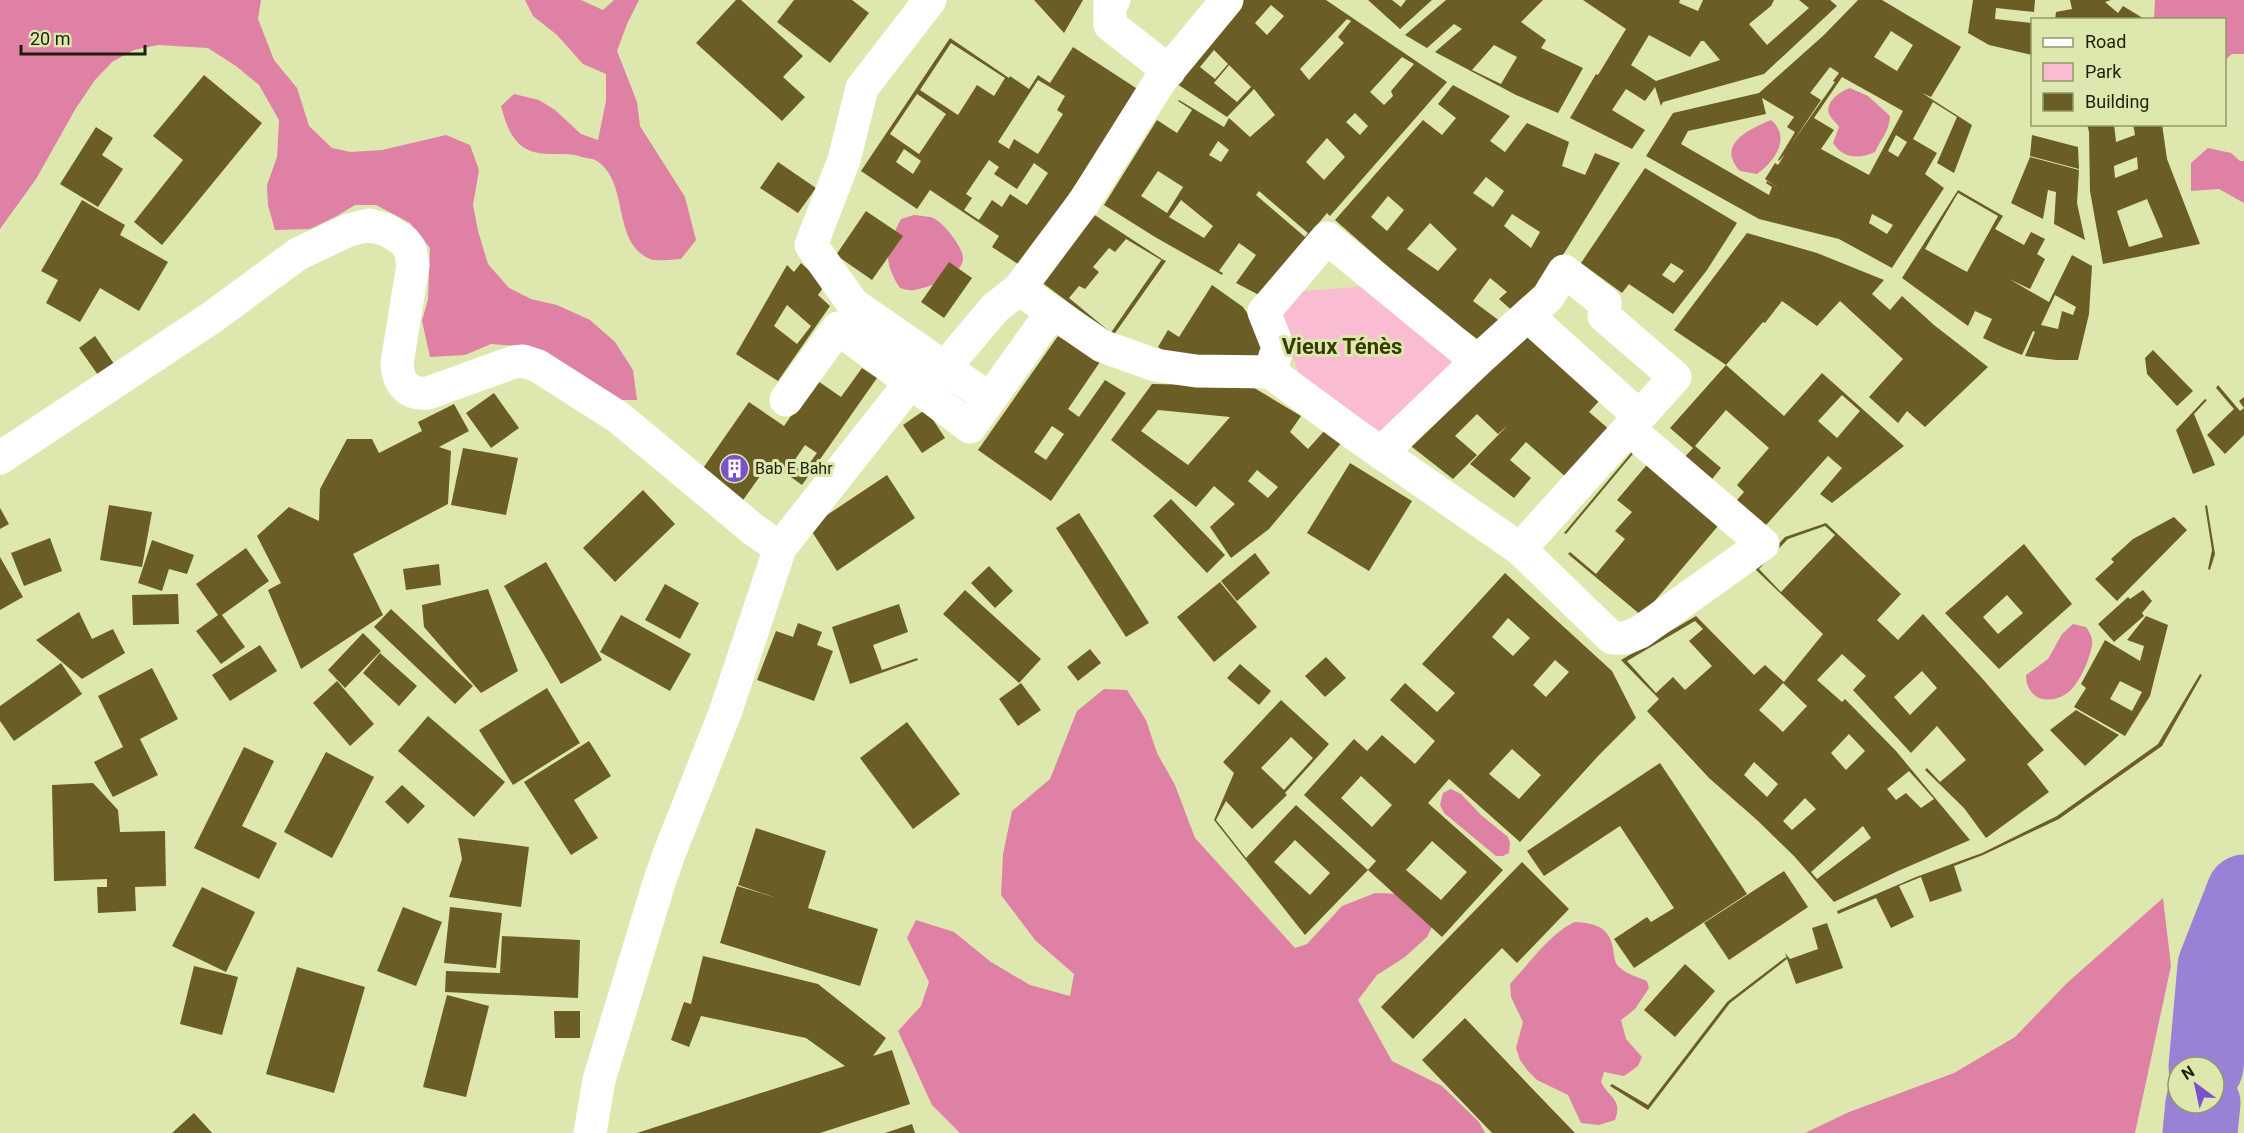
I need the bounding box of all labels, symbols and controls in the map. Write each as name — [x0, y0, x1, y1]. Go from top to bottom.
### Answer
scale bar — [21, 18, 146, 56]
legend — [2031, 18, 2226, 126]
text: 20 m — [30, 28, 70, 49]
text: Road — [2085, 31, 2126, 52]
text: Park — [2085, 61, 2122, 82]
text: Building — [2085, 91, 2149, 112]
district label: Vieux Ténès — [1282, 334, 1402, 359]
building icon: Bab E Bahr — [718, 452, 750, 484]
place label: Bab E Bahr — [755, 459, 833, 478]
north arrow — [2166, 1055, 2226, 1115]
text: N — [2178, 1062, 2198, 1084]

